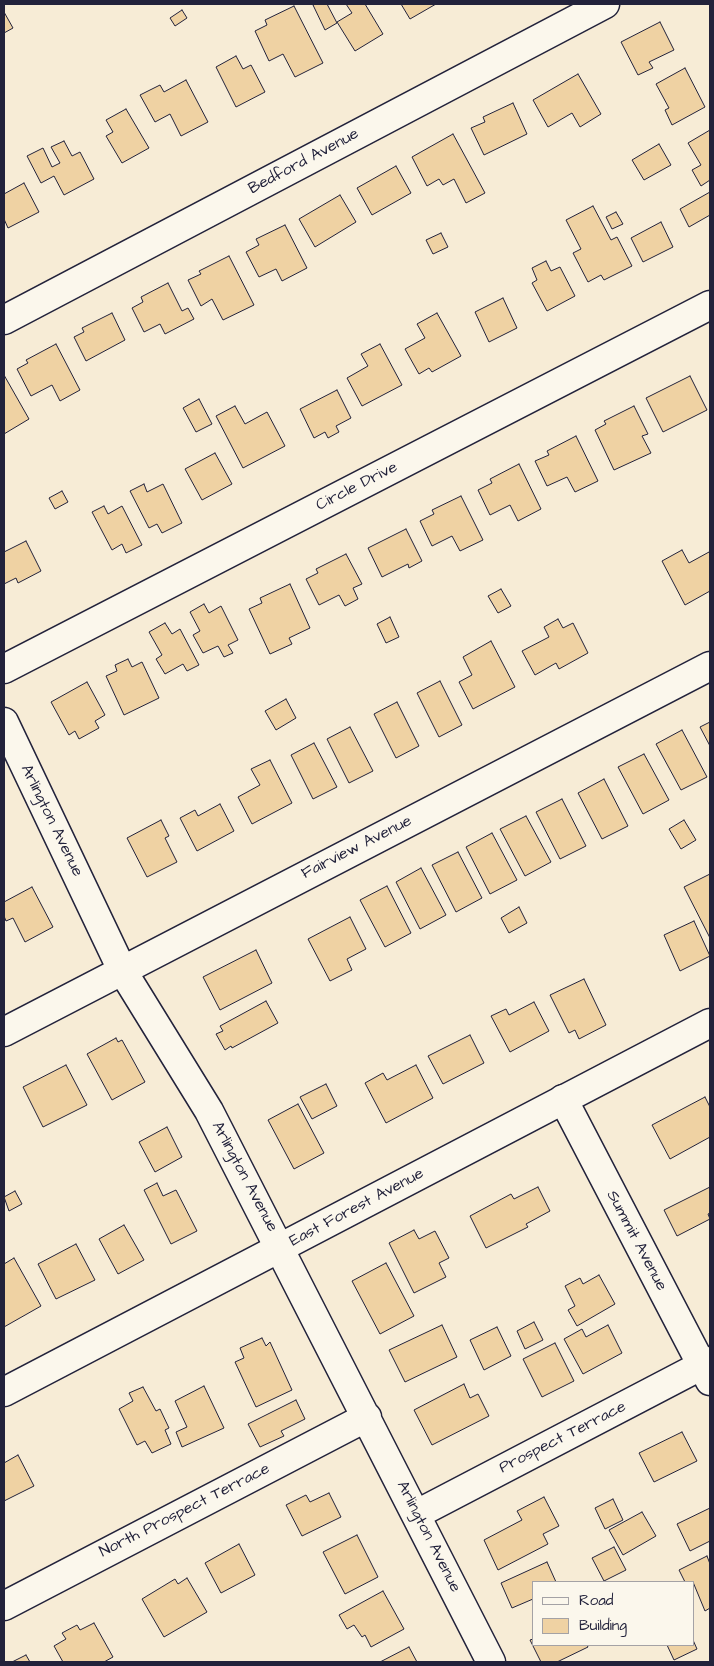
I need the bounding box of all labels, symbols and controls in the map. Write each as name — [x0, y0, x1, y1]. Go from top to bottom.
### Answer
street label: Bedford Avenue — [246, 125, 362, 199]
street label: Circle Drive — [313, 458, 401, 516]
street label: Arlington Avenue — [16, 762, 86, 880]
street label: Fairview Avenue — [299, 812, 415, 884]
street label: Arlington Avenue — [207, 1119, 281, 1235]
street label: East Forest Avenue — [287, 1165, 427, 1251]
street label: Summit Avenue — [602, 1188, 670, 1294]
street label: Prospect Terrace — [496, 1398, 630, 1478]
street label: North Prospect Terrace — [97, 1460, 273, 1562]
street label: Arlington Avenue — [392, 1478, 464, 1596]
legend — [532, 1581, 694, 1646]
text: Road — [579, 1590, 613, 1611]
text: Building — [579, 1615, 627, 1636]

